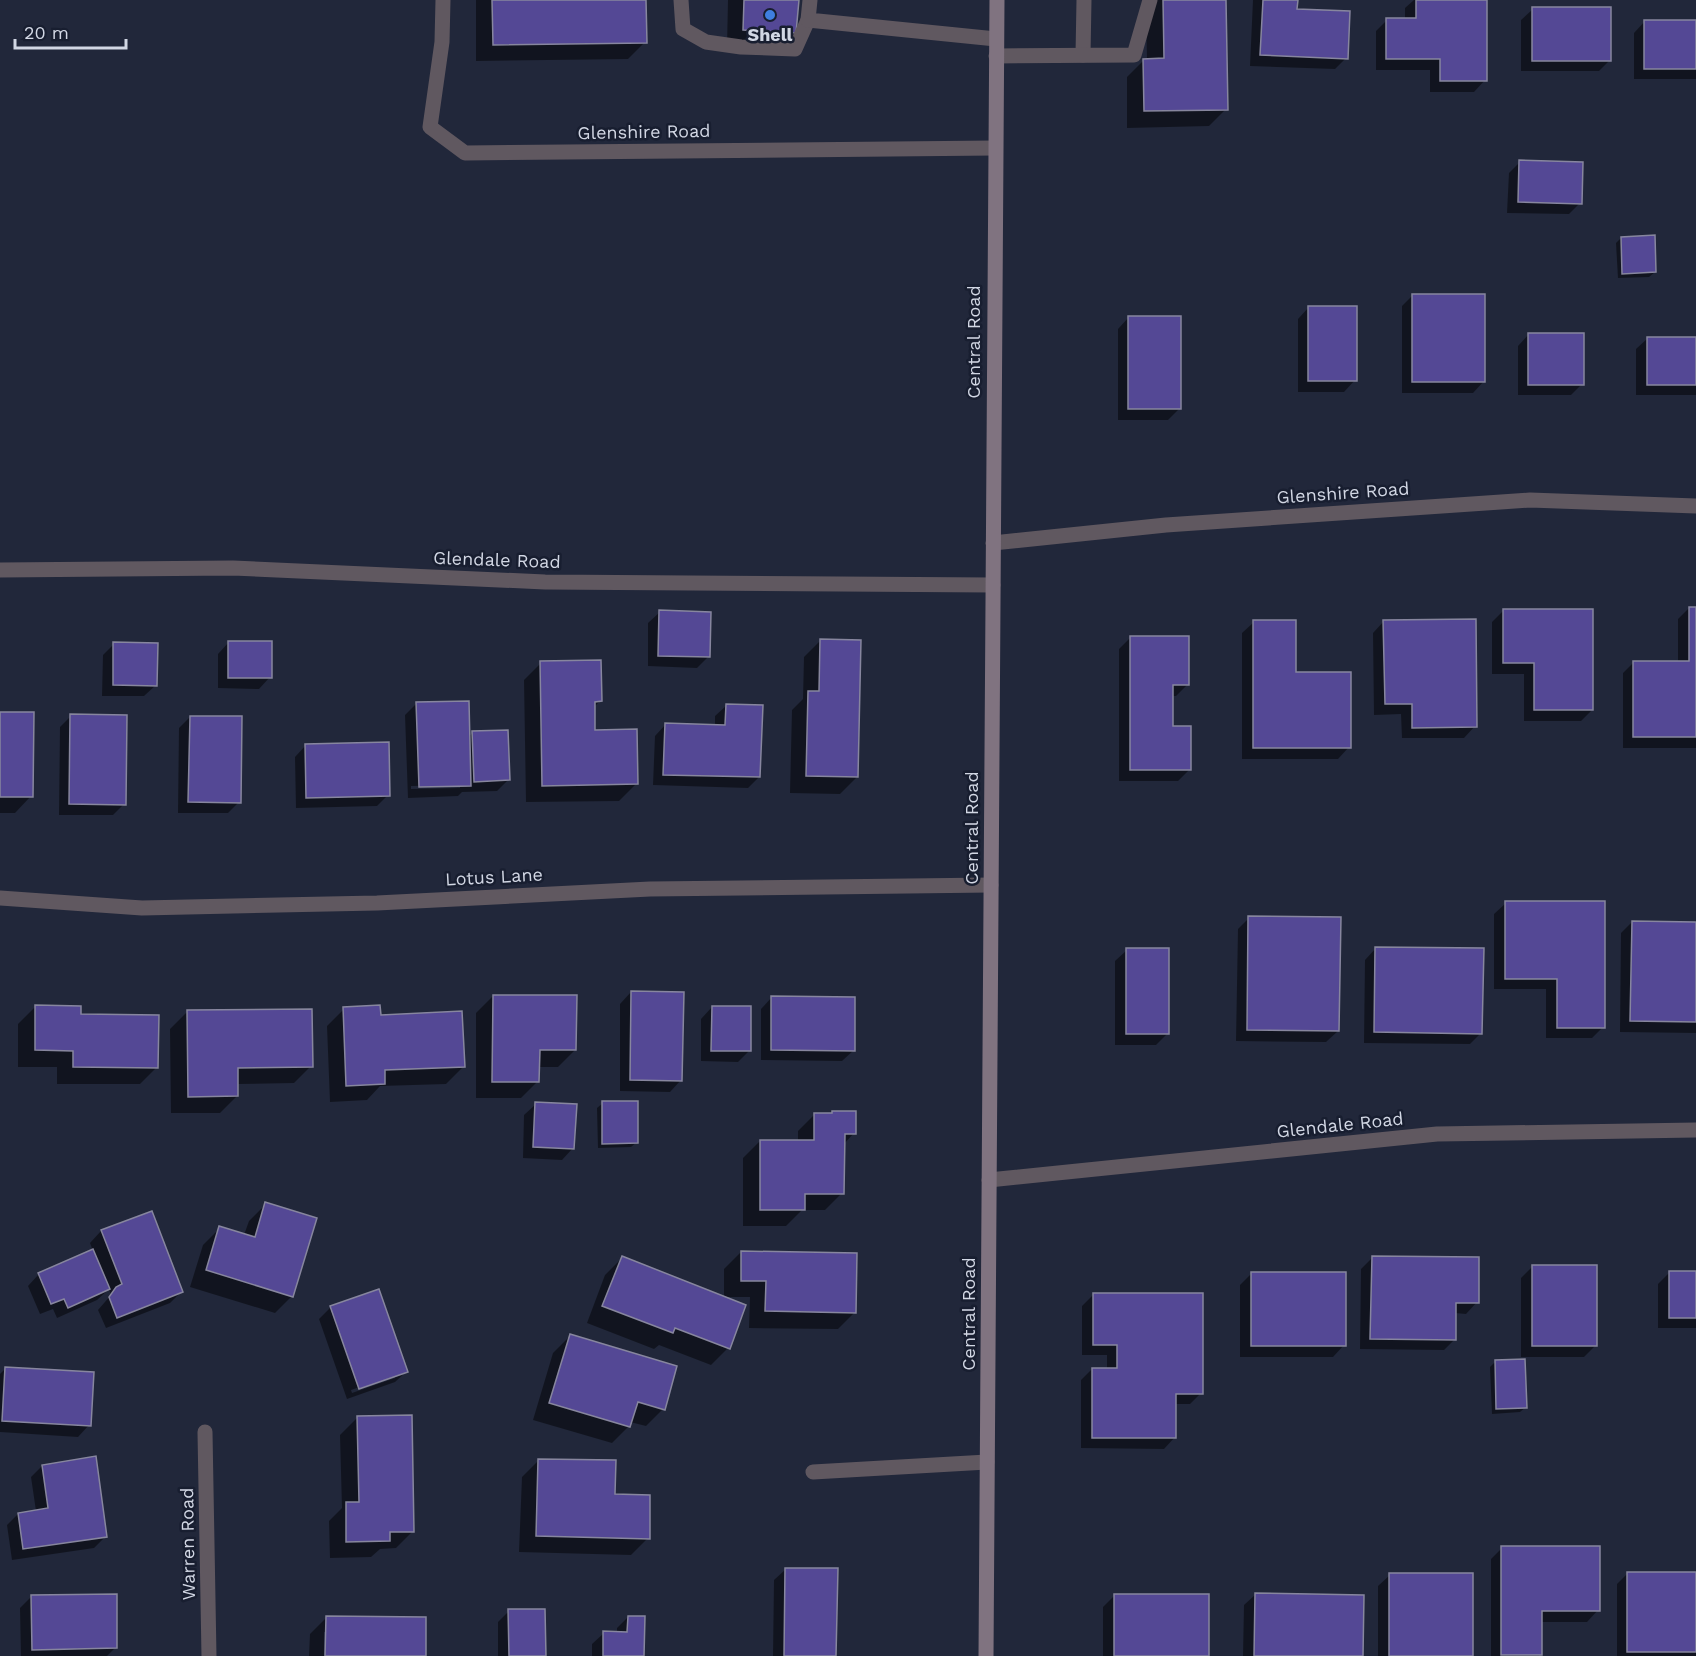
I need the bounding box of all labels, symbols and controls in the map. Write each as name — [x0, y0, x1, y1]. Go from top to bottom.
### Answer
marker: Shell — [763, 8, 777, 22]
scale bar — [15, 12, 126, 50]
text: 20 m — [24, 22, 69, 43]
place label: Shell — [748, 24, 793, 45]
street label: Glenshire Road — [577, 120, 711, 143]
street label: Central Road — [963, 285, 984, 399]
street label: Glenshire Road — [1276, 477, 1410, 508]
street label: Glendale Road — [433, 547, 561, 572]
street label: Central Road — [961, 771, 982, 885]
street label: Lotus Lane — [445, 863, 543, 890]
street label: Glendale Road — [1275, 1107, 1404, 1142]
street label: Central Road — [958, 1257, 979, 1371]
street label: Warren Road — [176, 1487, 199, 1601]

